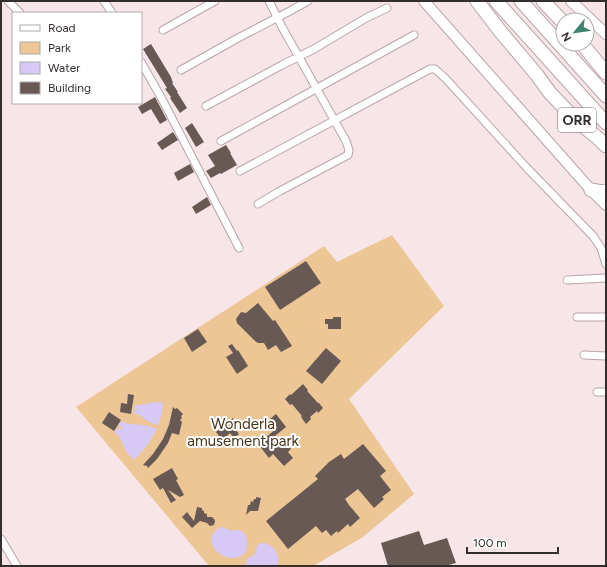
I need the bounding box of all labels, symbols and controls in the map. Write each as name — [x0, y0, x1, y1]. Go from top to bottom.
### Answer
legend — [12, 12, 142, 104]
north arrow — [555, 12, 595, 52]
text: Road — [48, 21, 76, 35]
text: N — [559, 30, 574, 43]
text: Park — [48, 41, 71, 55]
text: Water — [48, 61, 80, 75]
text: Building — [48, 81, 91, 95]
road number: ORR — [558, 108, 596, 132]
park label: Wonderla amusement park — [187, 415, 299, 450]
scale bar — [467, 529, 558, 555]
text: 100 m — [473, 536, 507, 550]

